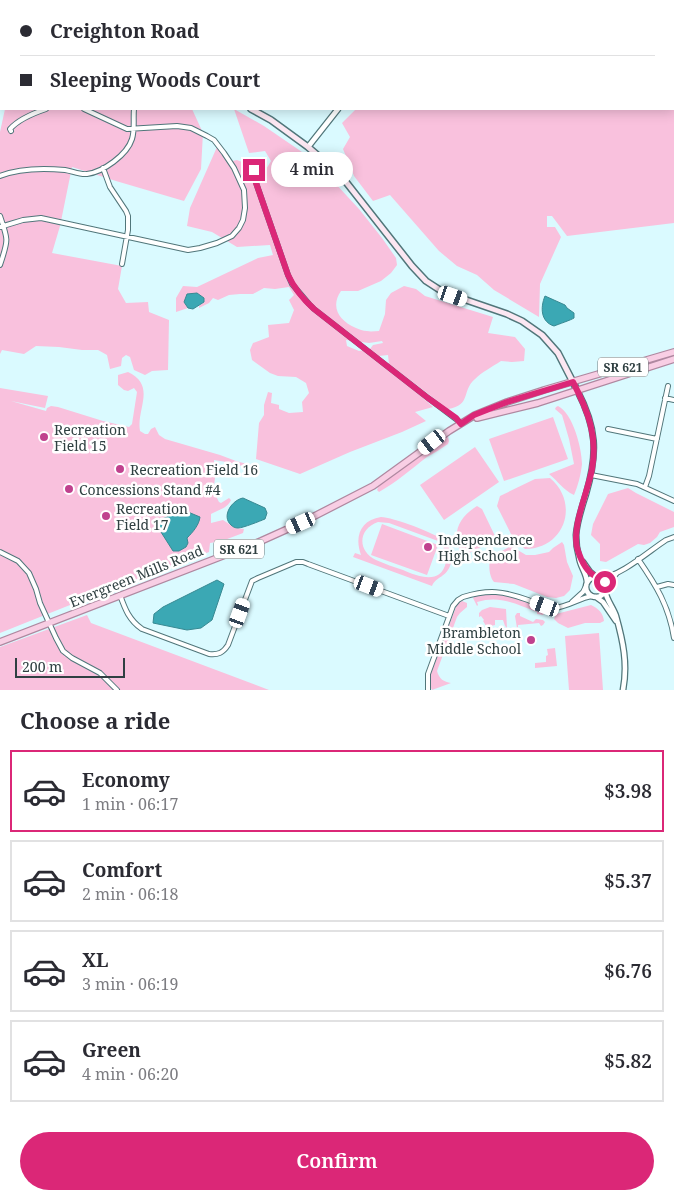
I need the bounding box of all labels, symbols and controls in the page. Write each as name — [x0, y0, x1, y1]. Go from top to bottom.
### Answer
text: Creighton Road — [50, 18, 199, 44]
text: Sleeping Woods Court — [50, 67, 260, 93]
callout: 4 min — [272, 152, 354, 188]
text: 4 min — [290, 158, 334, 180]
route end — [243, 159, 265, 181]
car — [436, 284, 469, 308]
road number: SR 621 — [598, 358, 648, 377]
place label: Recreation Field 15 — [54, 420, 126, 455]
car — [415, 427, 448, 457]
marker: Recreation Field 15 — [38, 431, 50, 443]
place label: Recreation Field 16 — [130, 460, 258, 479]
marker: Recreation Field 16 — [114, 463, 126, 475]
place label: Concessions Stand #4 — [79, 480, 221, 499]
marker: Concessions Stand #4 — [63, 483, 75, 495]
place label: Recreation Field 17 — [116, 499, 188, 534]
marker: Recreation Field 17 — [100, 510, 112, 522]
car — [284, 510, 317, 536]
place label: Independence High School — [438, 530, 533, 565]
street label: Evergreen Mills Road — [66, 540, 206, 612]
road number: SR 621 — [214, 540, 264, 558]
marker: Independence High School — [422, 541, 434, 553]
route start — [594, 571, 616, 593]
car — [352, 574, 385, 598]
car — [528, 594, 561, 618]
car — [227, 596, 252, 630]
place label: Brambleton Middle School — [427, 623, 522, 658]
marker: Brambleton Middle School — [525, 634, 537, 646]
scale bar — [15, 655, 125, 678]
text: 200 m — [22, 657, 62, 676]
text: Choose a ride — [20, 705, 170, 735]
text: Economy — [82, 767, 170, 793]
icon: car — [22, 769, 67, 814]
text: $3.98 — [604, 778, 652, 804]
text: 1 min · 06:17 — [82, 793, 178, 815]
text: Comfort — [82, 857, 162, 883]
icon: car — [22, 859, 67, 904]
text: $5.37 — [604, 868, 652, 894]
text: 2 min · 06:18 — [82, 883, 178, 905]
text: XL — [82, 947, 108, 973]
icon: car — [22, 949, 67, 994]
text: $6.76 — [604, 958, 652, 984]
text: 3 min · 06:19 — [82, 973, 178, 995]
text: Green — [82, 1037, 141, 1063]
icon: car — [22, 1039, 67, 1084]
text: $5.82 — [604, 1048, 652, 1074]
text: 4 min · 06:20 — [82, 1063, 178, 1085]
button: Confirm — [20, 1132, 654, 1190]

